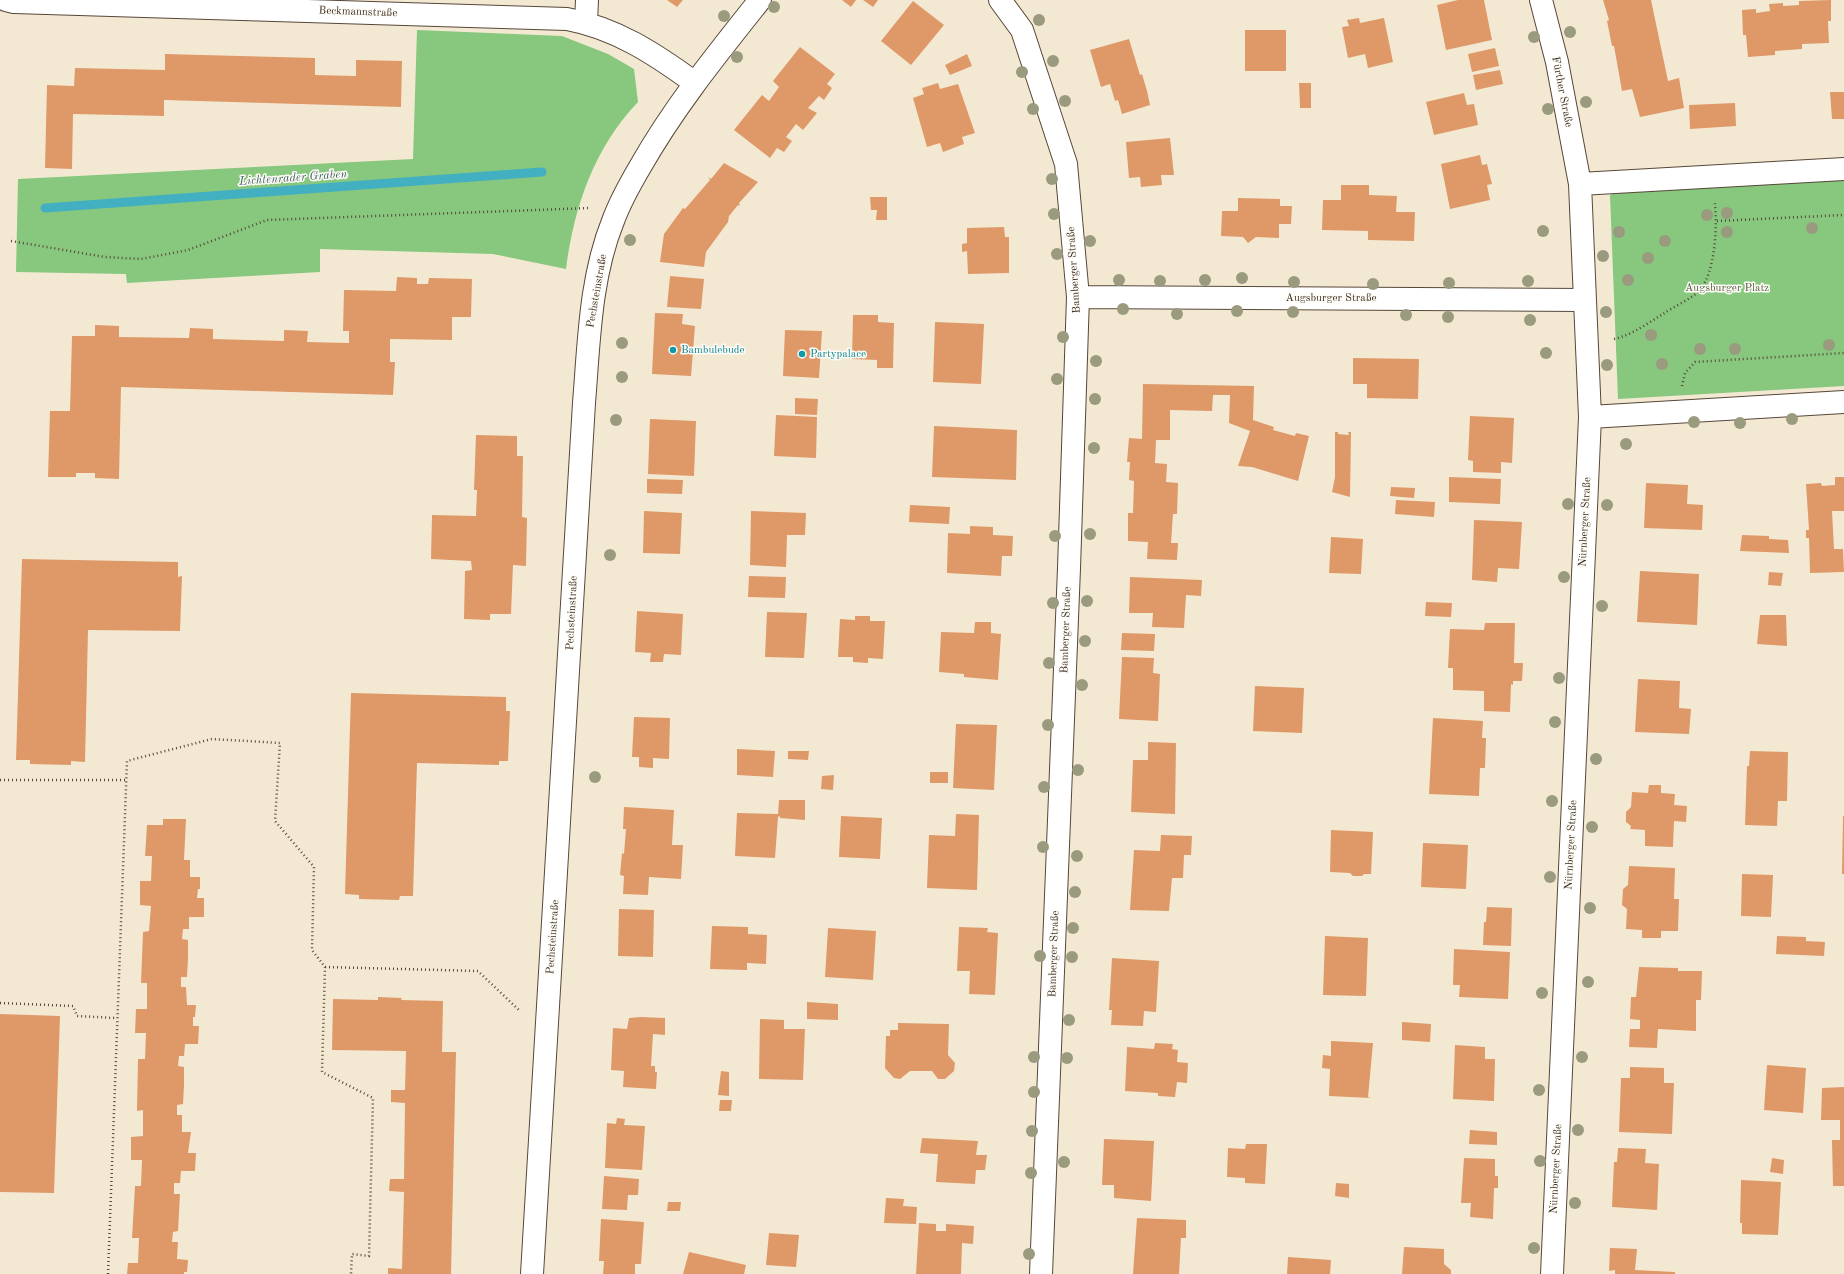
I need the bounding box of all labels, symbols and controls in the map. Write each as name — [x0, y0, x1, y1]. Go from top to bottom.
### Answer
street label: Beckmannstraße — [318, 4, 398, 20]
street label: Fürther Straße — [1549, 56, 1575, 128]
water label: Lichtenrader Graben — [238, 167, 348, 189]
street label: Bamberger Straße — [1064, 226, 1084, 314]
street label: Pechsteinstraße — [584, 253, 610, 329]
park label: Augsburger Platz — [1685, 281, 1769, 295]
street label: Augsburger Straße — [1285, 291, 1377, 305]
place label: Bambulebude — [681, 343, 745, 357]
marker: Bambulebude — [668, 345, 678, 355]
place label: Partypalace — [810, 347, 866, 361]
marker: Partypalace — [797, 349, 807, 359]
street label: Nürnberger Straße — [1576, 477, 1594, 567]
street label: Pechsteinstraße — [563, 575, 581, 651]
street label: Bamberger Straße — [1058, 586, 1074, 674]
street label: Nürnberger Straße — [1562, 800, 1580, 890]
street label: Pechsteinstraße — [544, 899, 562, 975]
street label: Bamberger Straße — [1046, 910, 1062, 998]
street label: Nürnberger Straße — [1547, 1124, 1565, 1214]

